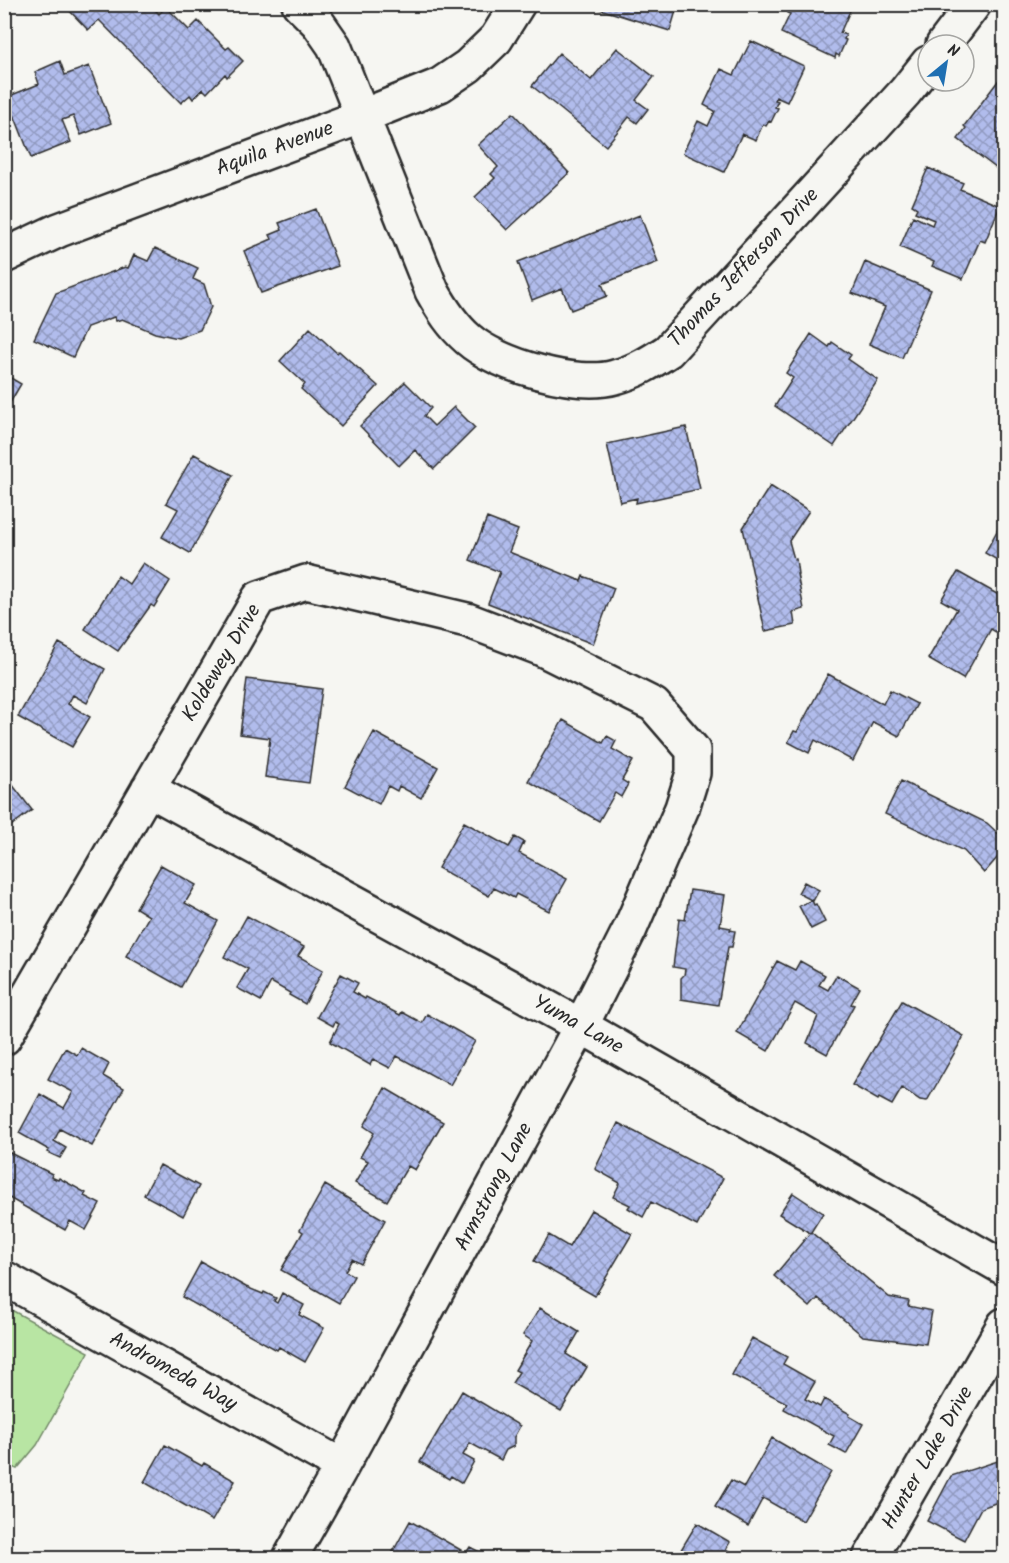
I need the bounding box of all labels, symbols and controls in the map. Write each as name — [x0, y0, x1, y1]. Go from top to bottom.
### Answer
north arrow — [916, 33, 976, 93]
text: N — [942, 38, 963, 65]
street label: Aquila Avenue — [212, 112, 339, 186]
street label: Thomas Jefferson Drive — [661, 180, 828, 356]
street label: Koldewey Drive — [174, 597, 271, 728]
street label: Yuma Lane — [527, 987, 630, 1064]
street label: Armstrong Lane — [446, 1116, 542, 1257]
street label: Andromeda Way — [103, 1323, 243, 1421]
street label: Hunter Lake Drive — [873, 1379, 983, 1536]

